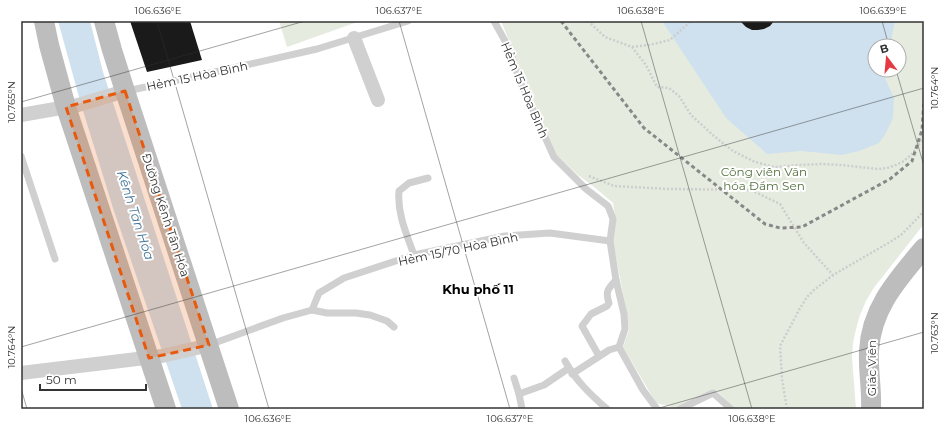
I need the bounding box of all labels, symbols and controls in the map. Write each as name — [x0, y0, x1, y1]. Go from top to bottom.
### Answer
text: 106.636°E — [135, 4, 182, 17]
text: 106.637°E — [376, 4, 423, 17]
text: 106.638°E — [617, 4, 665, 17]
text: 106.639°E — [859, 4, 907, 17]
north arrow — [867, 38, 907, 78]
street label: Hẻm 15 Hòa Bình — [498, 40, 552, 140]
text: B — [878, 40, 890, 56]
street label: Hẻm 15 Hòa Bình — [145, 58, 249, 94]
text: 10.764°N — [928, 67, 941, 109]
text: 10.765°N — [5, 81, 18, 123]
street label: Đường Kênh Tân Hóa — [139, 151, 193, 279]
park label: Công viên Văn hóa Đầm Sen — [721, 164, 807, 193]
water label: Kênh Tân Hóa — [114, 168, 158, 262]
street label: Hẻm 15/70 Hòa Bình — [397, 229, 519, 269]
district label: Khu phố 11 — [442, 281, 514, 297]
text: 10.763°N — [928, 312, 941, 354]
text: 10.764°N — [5, 326, 18, 368]
street label: Giác Viên — [864, 340, 879, 396]
scale bar — [40, 366, 146, 392]
text: 50 m — [46, 372, 77, 387]
text: 106.636°E — [245, 412, 292, 425]
text: 106.637°E — [487, 412, 534, 425]
text: 106.638°E — [728, 412, 776, 425]

